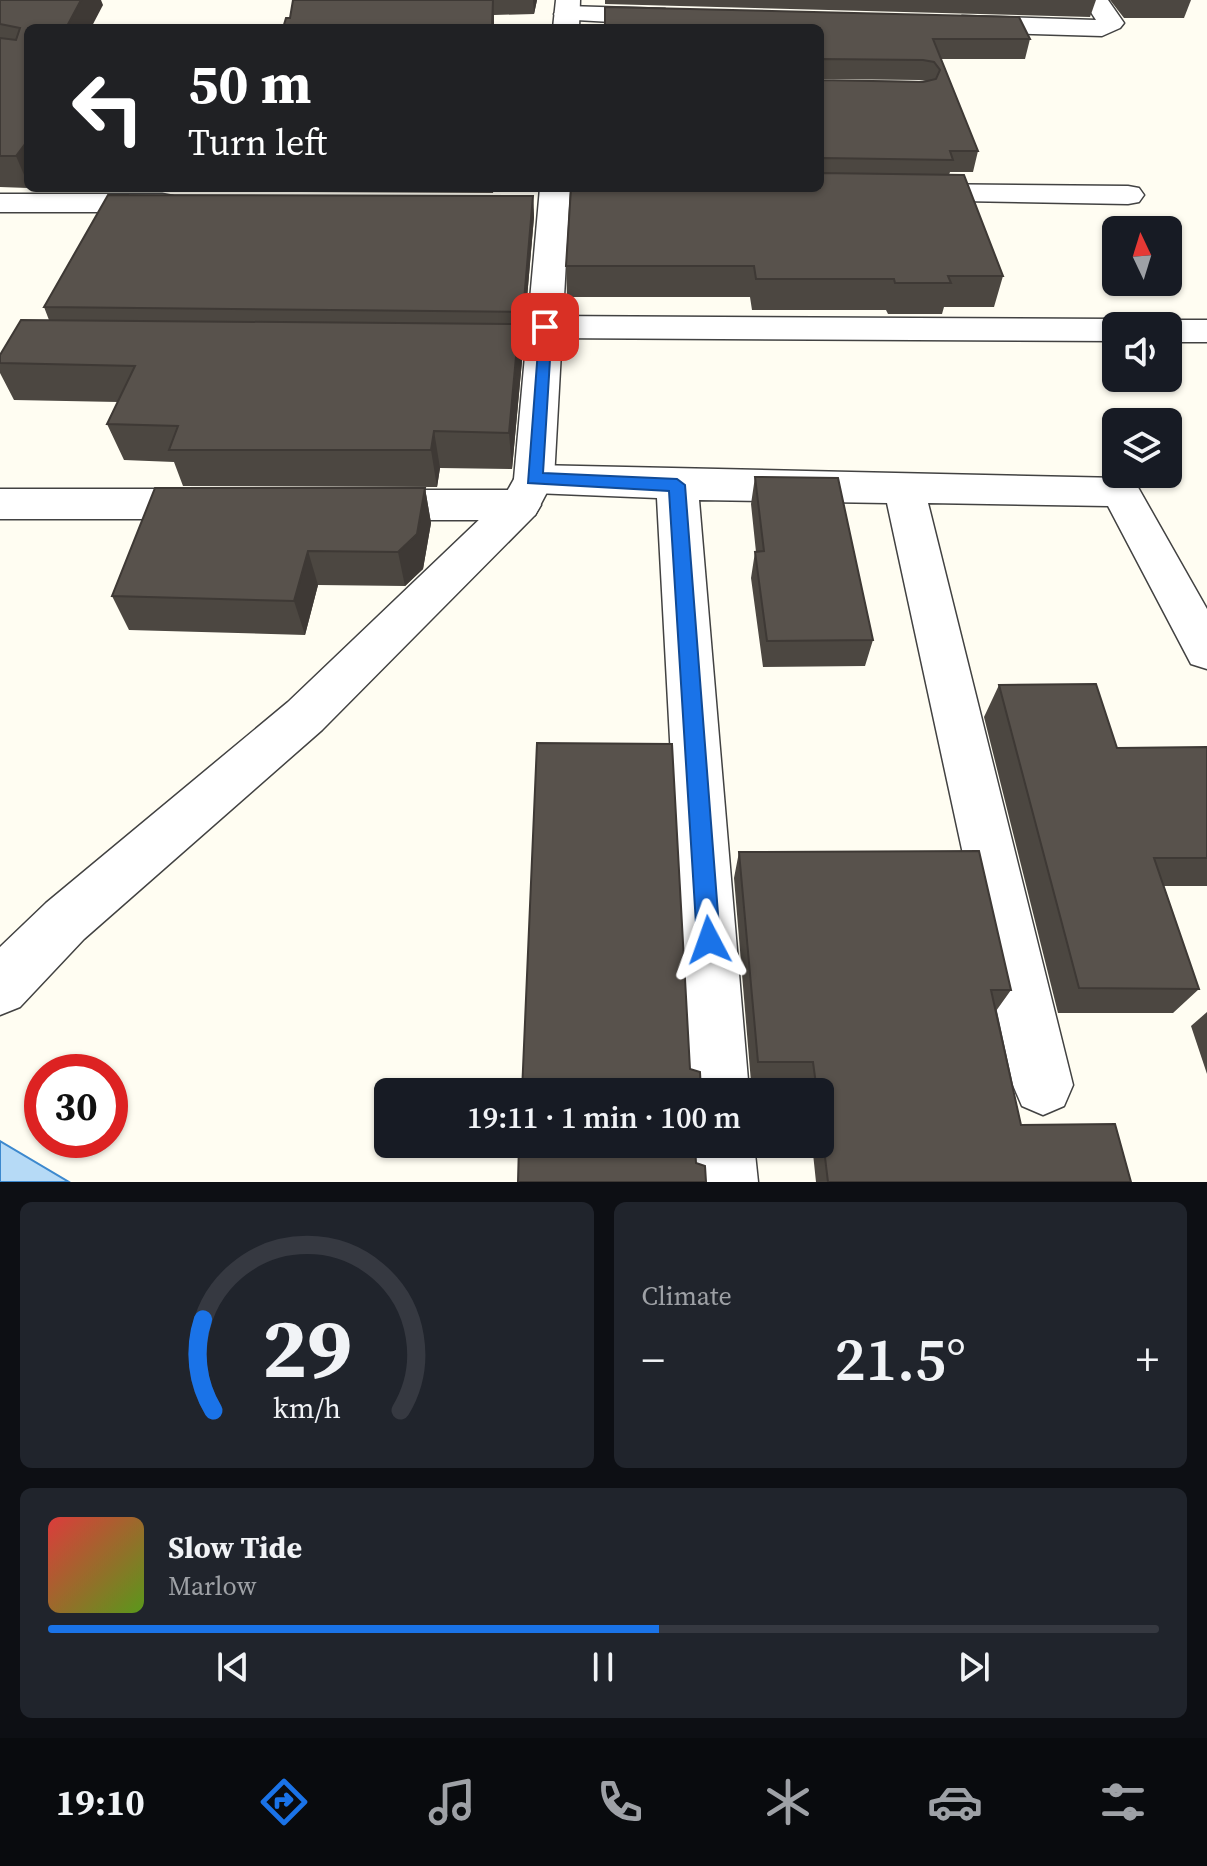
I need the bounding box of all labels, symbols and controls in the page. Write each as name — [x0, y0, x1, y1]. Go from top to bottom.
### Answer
text: 50 m — [188, 45, 311, 122]
icon: left — [56, 56, 160, 160]
text: Turn left — [188, 118, 327, 167]
north arrow — [1102, 216, 1182, 296]
map controls — [1102, 216, 1182, 488]
pin — [511, 293, 579, 361]
icon: arrive — [523, 305, 567, 349]
button: sound — [1102, 312, 1182, 392]
button: layers — [1102, 408, 1182, 488]
position arrow — [667, 898, 751, 982]
speed limit sign: 30 — [24, 1054, 128, 1158]
text: 19:11 · 1 min · 100 m — [467, 1097, 741, 1138]
text: Climate — [642, 1278, 732, 1314]
text: 29 — [262, 1291, 352, 1405]
text: 21.5° — [835, 1318, 966, 1400]
text: − — [642, 1329, 665, 1390]
text: + — [1136, 1329, 1159, 1390]
text: km/h — [273, 1388, 341, 1428]
text: Slow Tide — [168, 1527, 302, 1568]
text: Marlow — [168, 1568, 257, 1604]
icon: previous — [211, 1645, 255, 1689]
icon: pause — [581, 1645, 625, 1689]
icon: next — [952, 1645, 996, 1689]
icon: directions — [256, 1774, 312, 1830]
icon: music — [424, 1774, 480, 1830]
icon: phone — [592, 1774, 648, 1830]
icon: climate — [760, 1774, 816, 1830]
icon: car — [927, 1774, 983, 1830]
icon: filters — [1095, 1774, 1151, 1830]
text: 19:10 — [56, 1778, 145, 1827]

